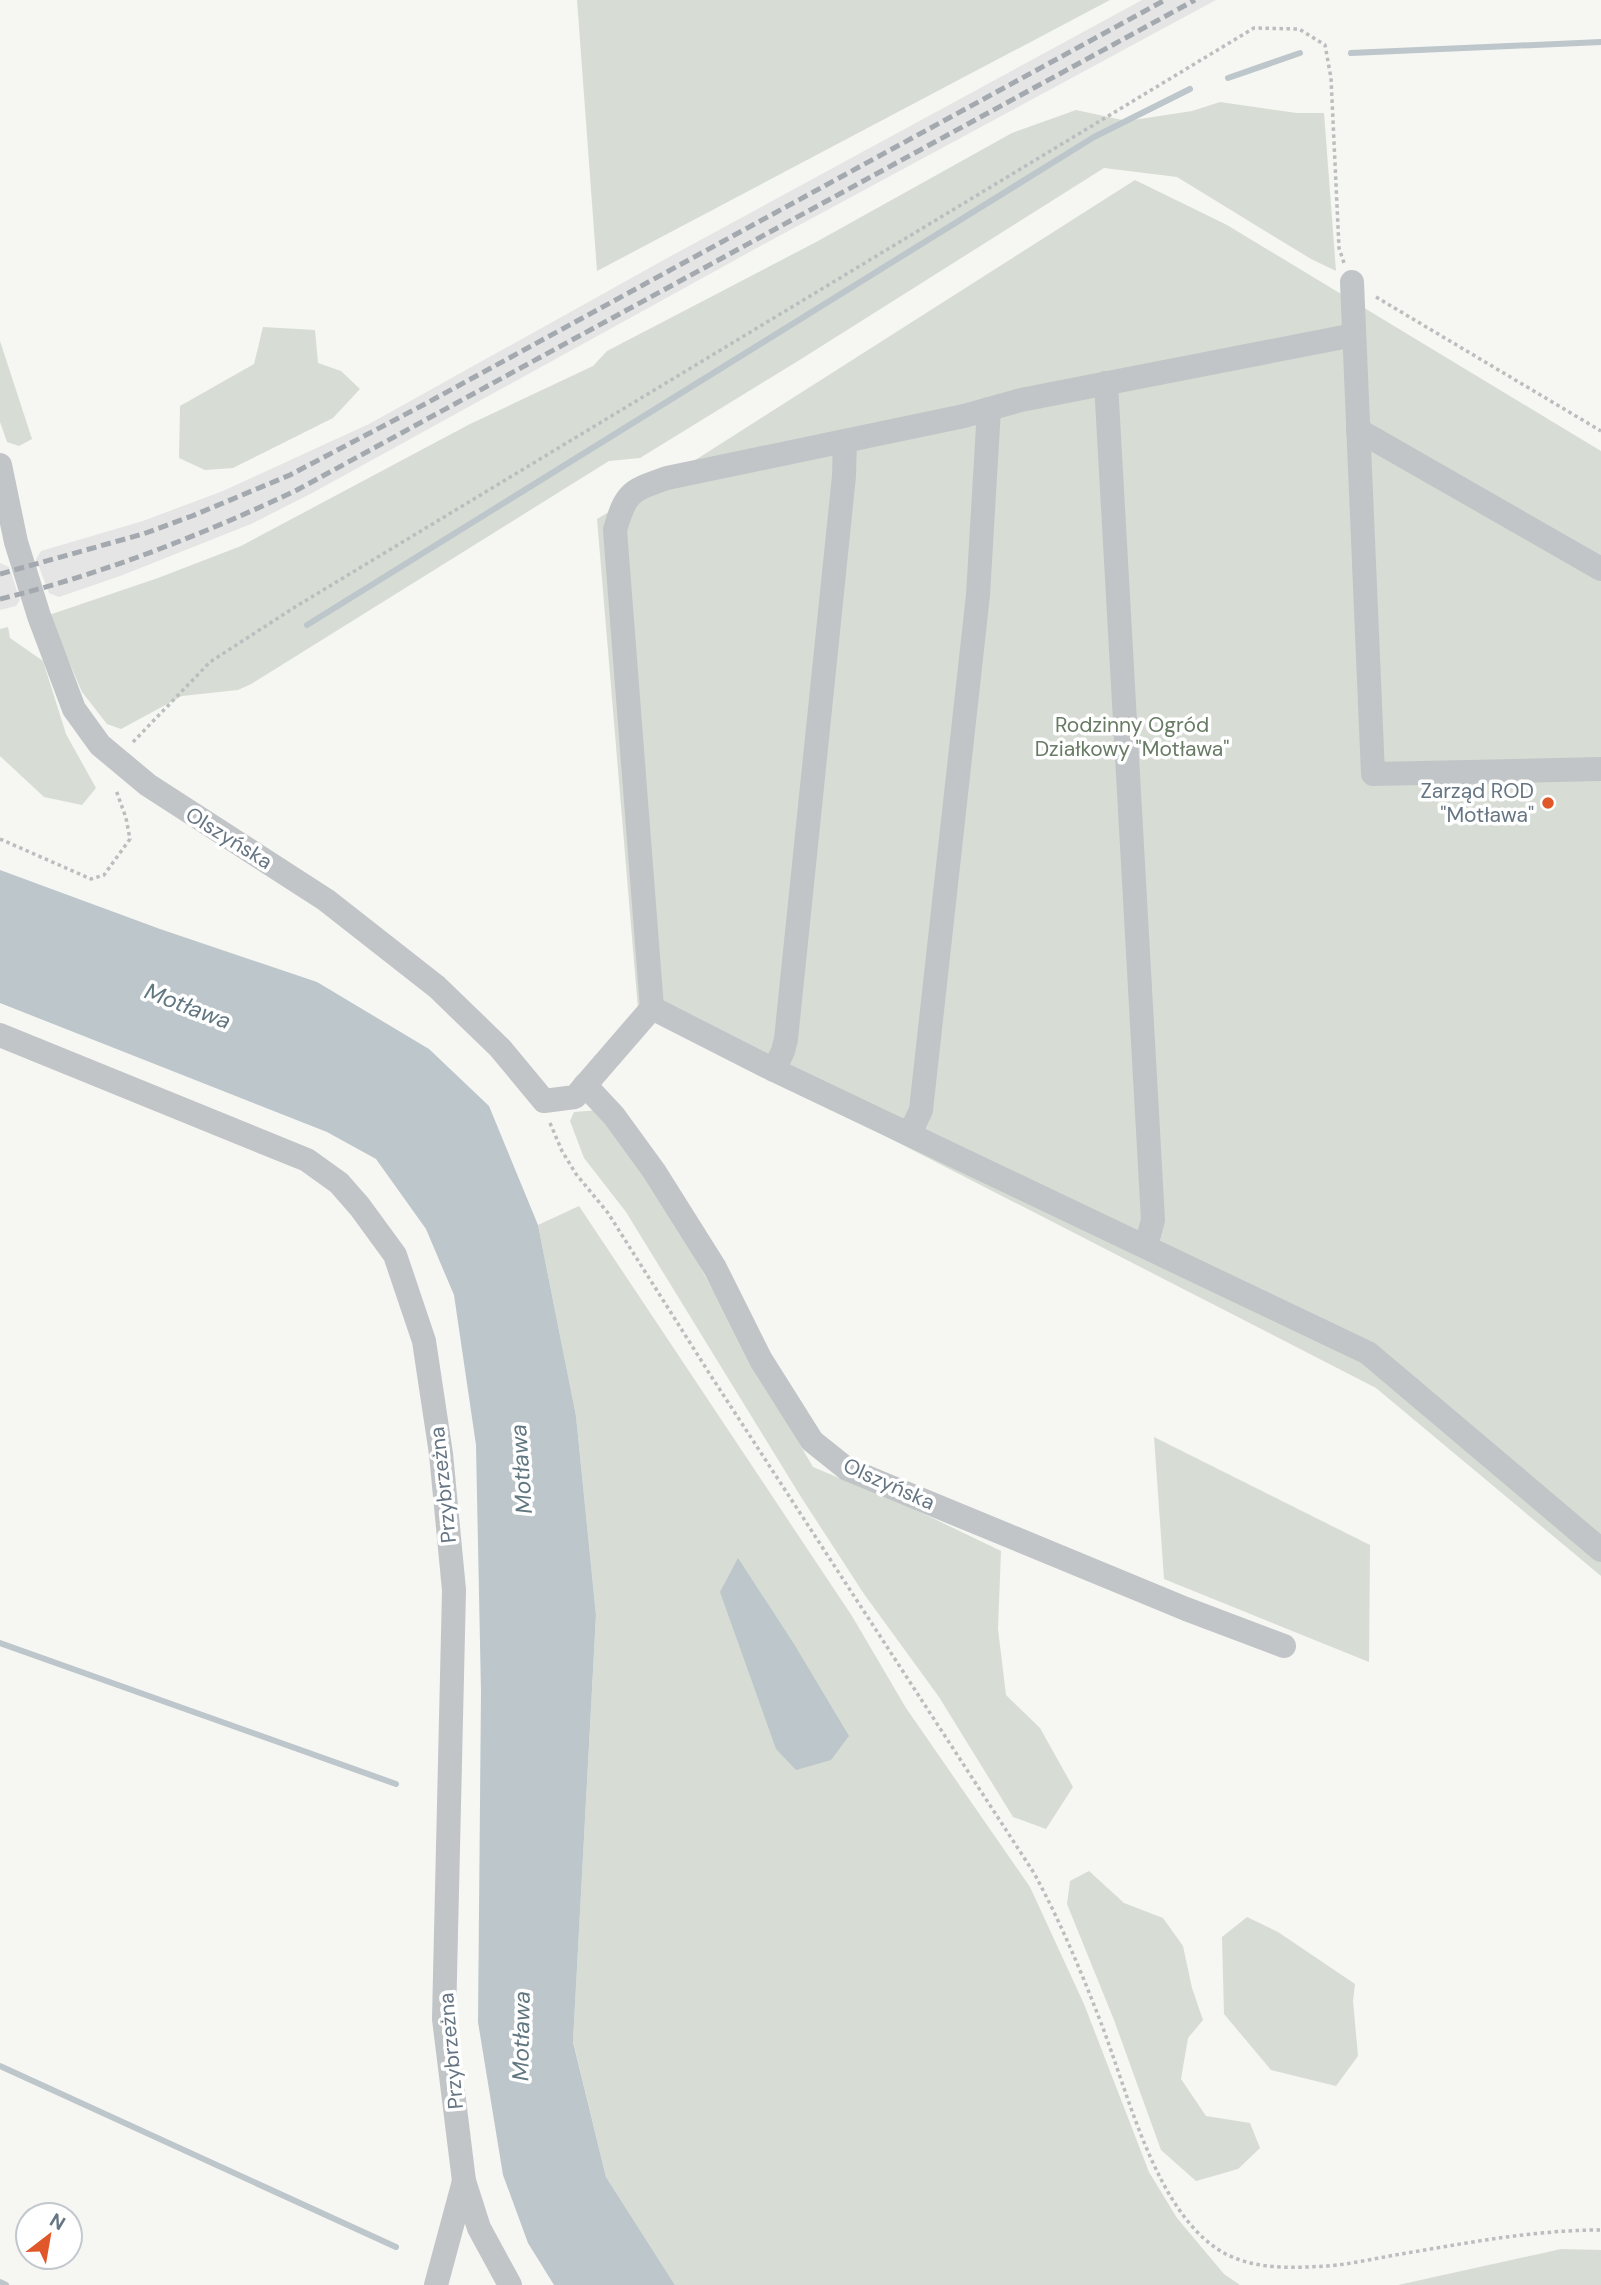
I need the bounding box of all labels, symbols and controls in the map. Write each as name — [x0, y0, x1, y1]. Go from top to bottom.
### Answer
park label: Rodzinny Ogród Działkowy "Motława" — [1035, 711, 1229, 763]
place label: Zarząd ROD "Motława" — [1420, 777, 1534, 829]
marker: Zarząd ROD "Motława" — [1540, 795, 1556, 811]
street label: Olszyńska — [180, 800, 278, 876]
water label: Motława — [141, 976, 235, 1036]
water label: Motława — [503, 1423, 539, 1515]
street label: Przybrzeżna — [423, 1425, 463, 1545]
street label: Olszyńska — [839, 1451, 939, 1517]
water label: Motława — [505, 1991, 537, 2081]
street label: Przybrzeżna — [432, 1992, 470, 2110]
north arrow — [14, 2201, 84, 2271]
text: N — [45, 2208, 70, 2236]

